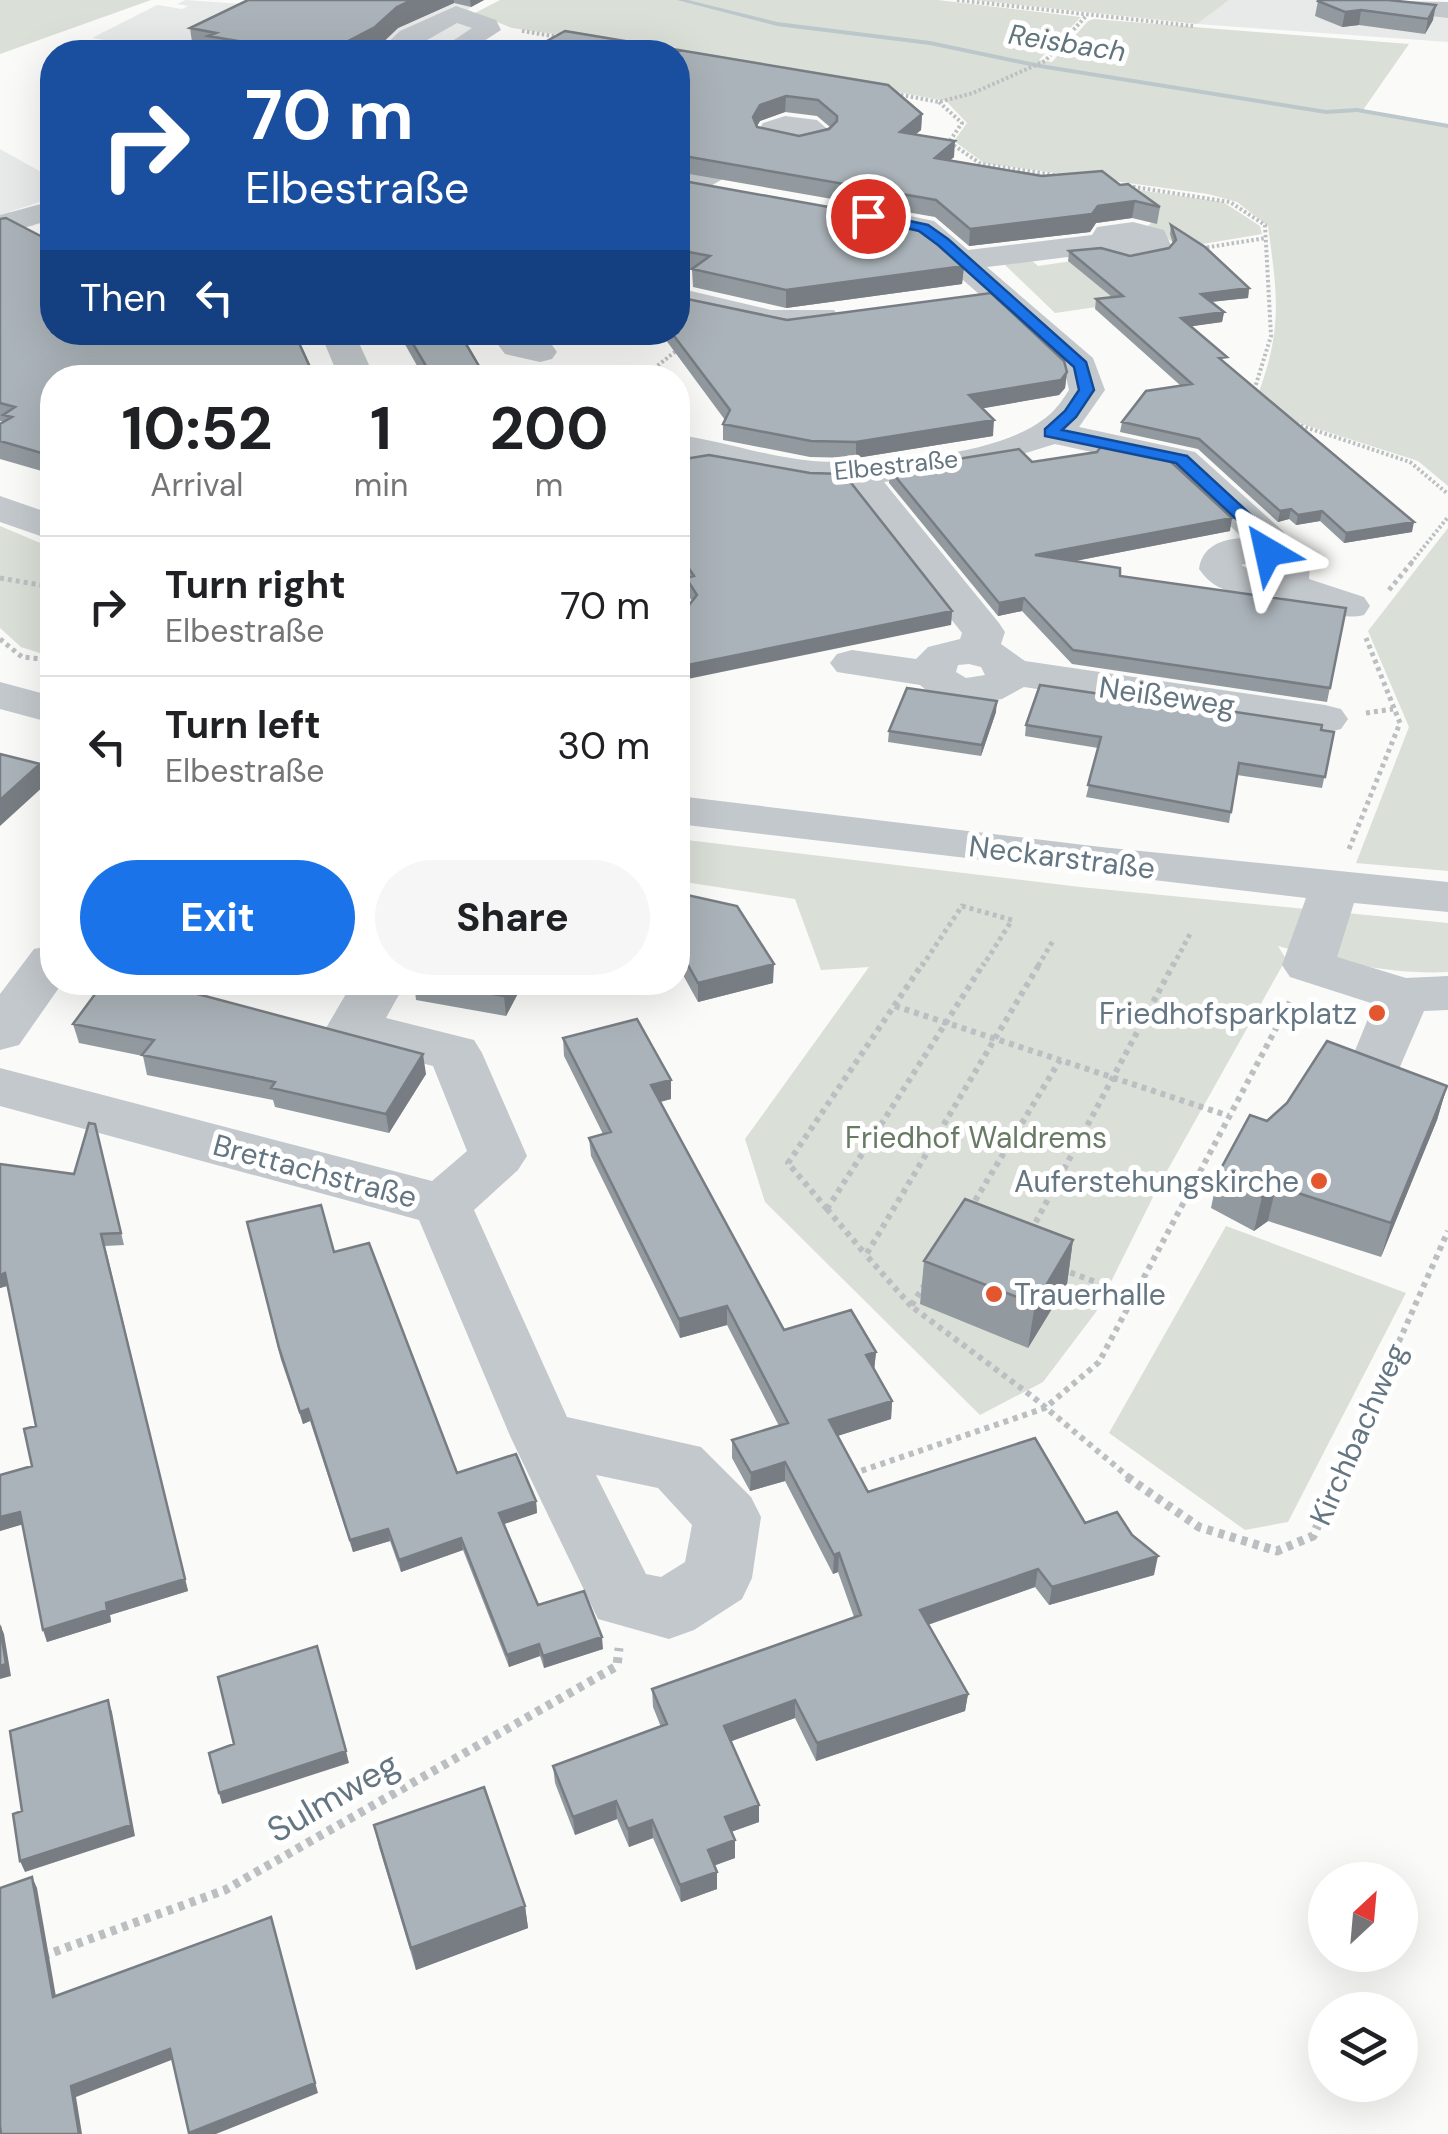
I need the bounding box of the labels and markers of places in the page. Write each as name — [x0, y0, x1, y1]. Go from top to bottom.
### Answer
pin — [826, 174, 911, 259]
place label: Friedhofsparkplatz — [1099, 994, 1357, 1033]
marker: Friedhofsparkplatz — [1366, 1002, 1388, 1024]
place label: Auferstehungskirche — [1014, 1162, 1299, 1201]
marker: Auferstehungskirche — [1308, 1170, 1330, 1192]
place label: Trauerhalle — [1014, 1275, 1166, 1314]
marker: Trauerhalle — [983, 1283, 1005, 1305]

